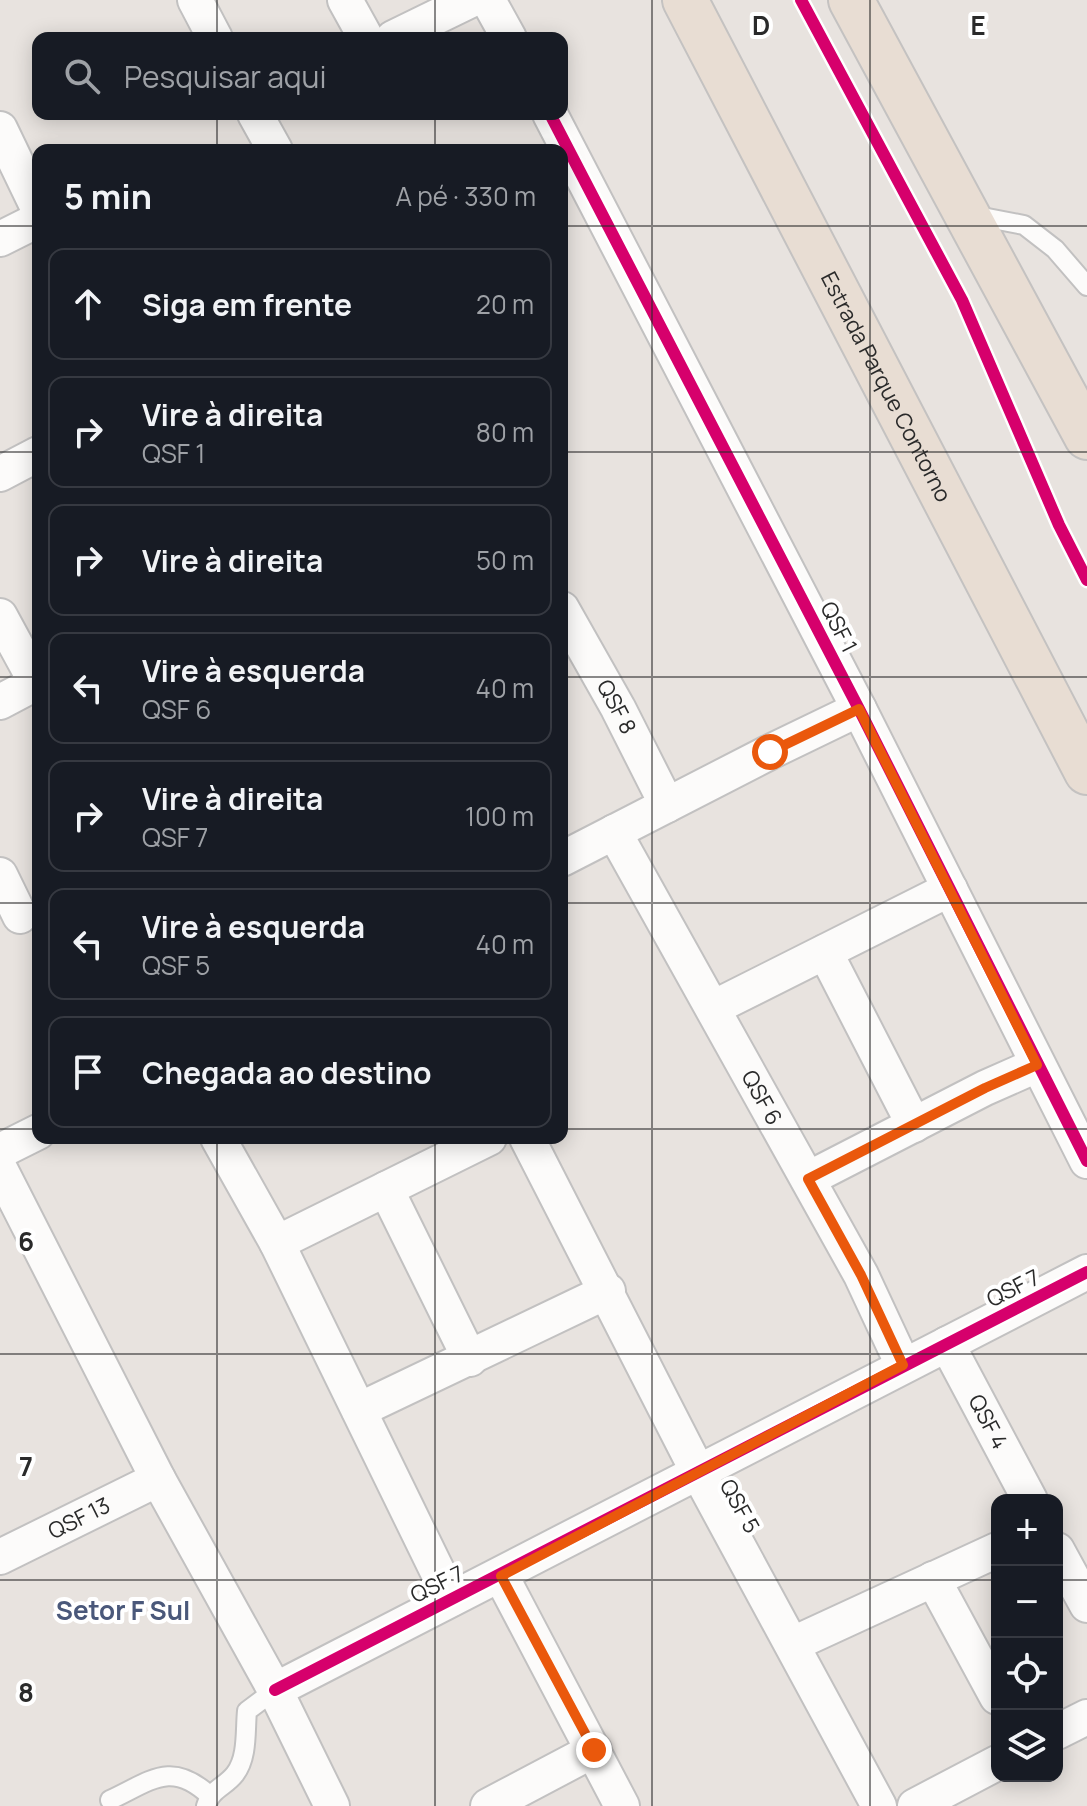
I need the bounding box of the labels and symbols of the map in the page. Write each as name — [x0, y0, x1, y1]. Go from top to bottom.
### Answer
text: D — [752, 7, 770, 43]
text: E — [970, 7, 986, 43]
street label: Estrada Parque Contorno — [814, 266, 959, 507]
street label: QSF 1 — [813, 596, 865, 658]
street label: QSF 8 — [590, 674, 644, 739]
route start — [752, 734, 788, 770]
street label: QSF 6 — [735, 1065, 789, 1130]
text: 6 — [18, 1223, 34, 1259]
street label: QSF 7 — [981, 1262, 1045, 1314]
street label: QSF 4 — [961, 1389, 1015, 1454]
text: 7 — [19, 1448, 33, 1484]
street label: QSF 5 — [713, 1474, 767, 1538]
street label: QSF 13 — [43, 1490, 115, 1546]
street label: QSF 7 — [405, 1558, 469, 1610]
district label: Setor F Sul — [56, 1592, 190, 1628]
text: 8 — [18, 1674, 34, 1710]
route end — [576, 1732, 612, 1768]

